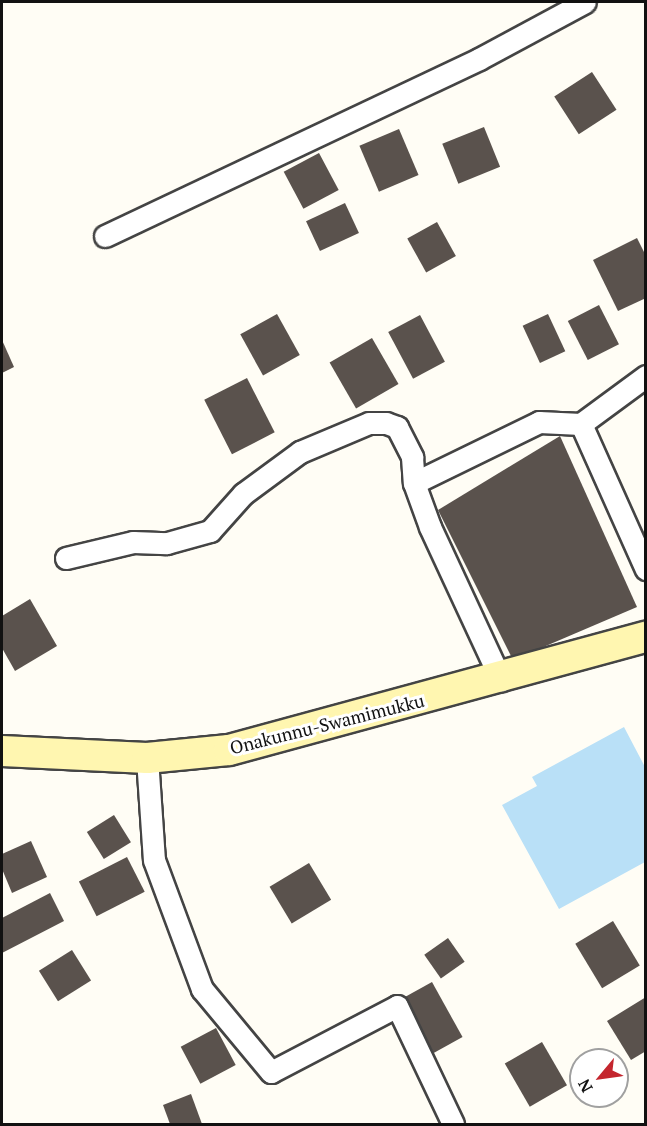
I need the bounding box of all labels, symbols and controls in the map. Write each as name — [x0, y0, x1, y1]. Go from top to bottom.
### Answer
street label: Onakunnu-Swamimukku — [228, 689, 426, 759]
north arrow — [569, 1048, 629, 1108]
text: N — [572, 1075, 598, 1096]

